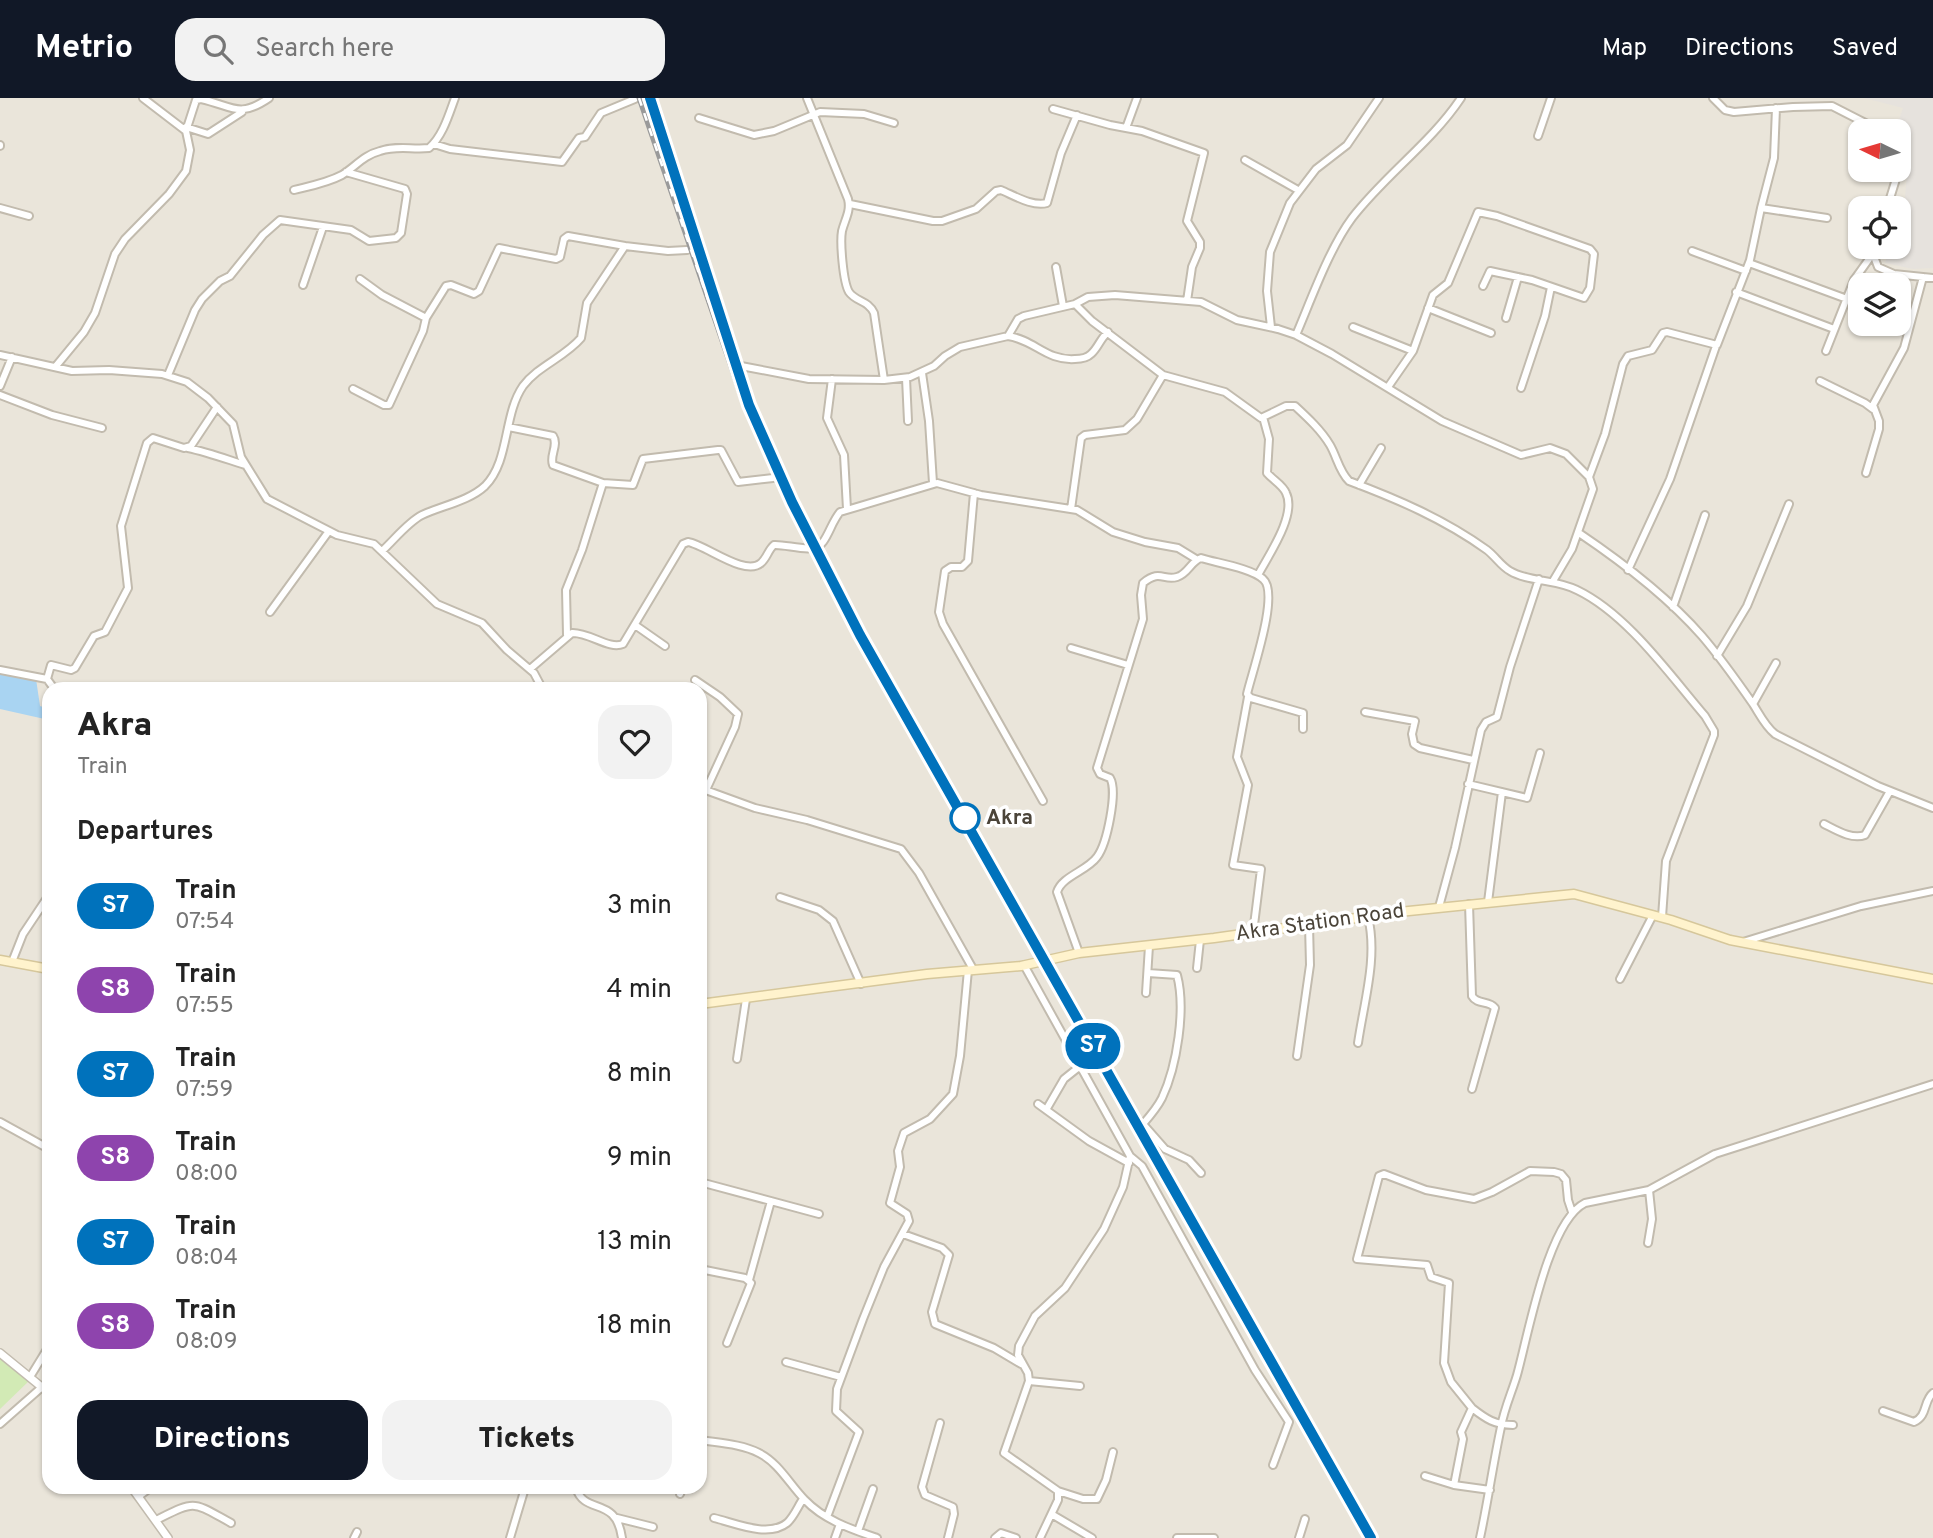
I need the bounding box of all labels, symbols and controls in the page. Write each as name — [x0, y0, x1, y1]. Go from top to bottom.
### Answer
search box — [175, 18, 665, 81]
text: Metrio — [35, 28, 133, 70]
icon: search — [199, 30, 237, 68]
text: Search here — [255, 33, 394, 66]
text: Map — [1602, 34, 1647, 64]
text: Directions — [1685, 34, 1794, 64]
text: Saved — [1832, 34, 1898, 64]
north arrow — [1848, 119, 1911, 182]
map controls — [1848, 119, 1911, 336]
button: locate — [1848, 196, 1911, 259]
button: layers — [1848, 273, 1911, 336]
button: heart — [598, 705, 672, 779]
text: Akra — [77, 706, 152, 748]
text: Train — [77, 753, 128, 782]
marker: Akra — [950, 803, 980, 833]
place label: Akra — [986, 805, 1033, 832]
text: Departures — [77, 816, 214, 849]
text: Train — [175, 875, 237, 908]
text: 3 min — [607, 890, 672, 923]
text: S7 — [102, 891, 129, 921]
street label: Akra Station Road — [1234, 898, 1406, 948]
text: 07:54 — [175, 908, 234, 937]
text: Train — [175, 959, 237, 992]
text: 4 min — [606, 974, 672, 1007]
text: S8 — [101, 975, 130, 1005]
text: 07:55 — [175, 992, 234, 1021]
line badge: S7 — [1062, 1023, 1124, 1069]
text: S7 — [1079, 1031, 1107, 1061]
text: Train — [175, 1043, 237, 1076]
text: 8 min — [607, 1058, 672, 1091]
text: S7 — [102, 1059, 129, 1089]
text: 07:59 — [175, 1076, 233, 1105]
text: Train — [175, 1127, 237, 1160]
text: 9 min — [607, 1142, 672, 1175]
text: S8 — [101, 1143, 130, 1173]
text: 08:00 — [175, 1160, 238, 1189]
text: Train — [175, 1211, 237, 1244]
text: 13 min — [597, 1226, 672, 1259]
text: S7 — [102, 1227, 129, 1257]
text: 08:04 — [175, 1244, 238, 1273]
text: Train — [175, 1295, 237, 1328]
text: 18 min — [597, 1310, 672, 1343]
text: S8 — [101, 1311, 130, 1341]
text: 08:09 — [175, 1328, 238, 1357]
button: Directions — [77, 1400, 368, 1480]
button: Tickets — [382, 1400, 672, 1480]

